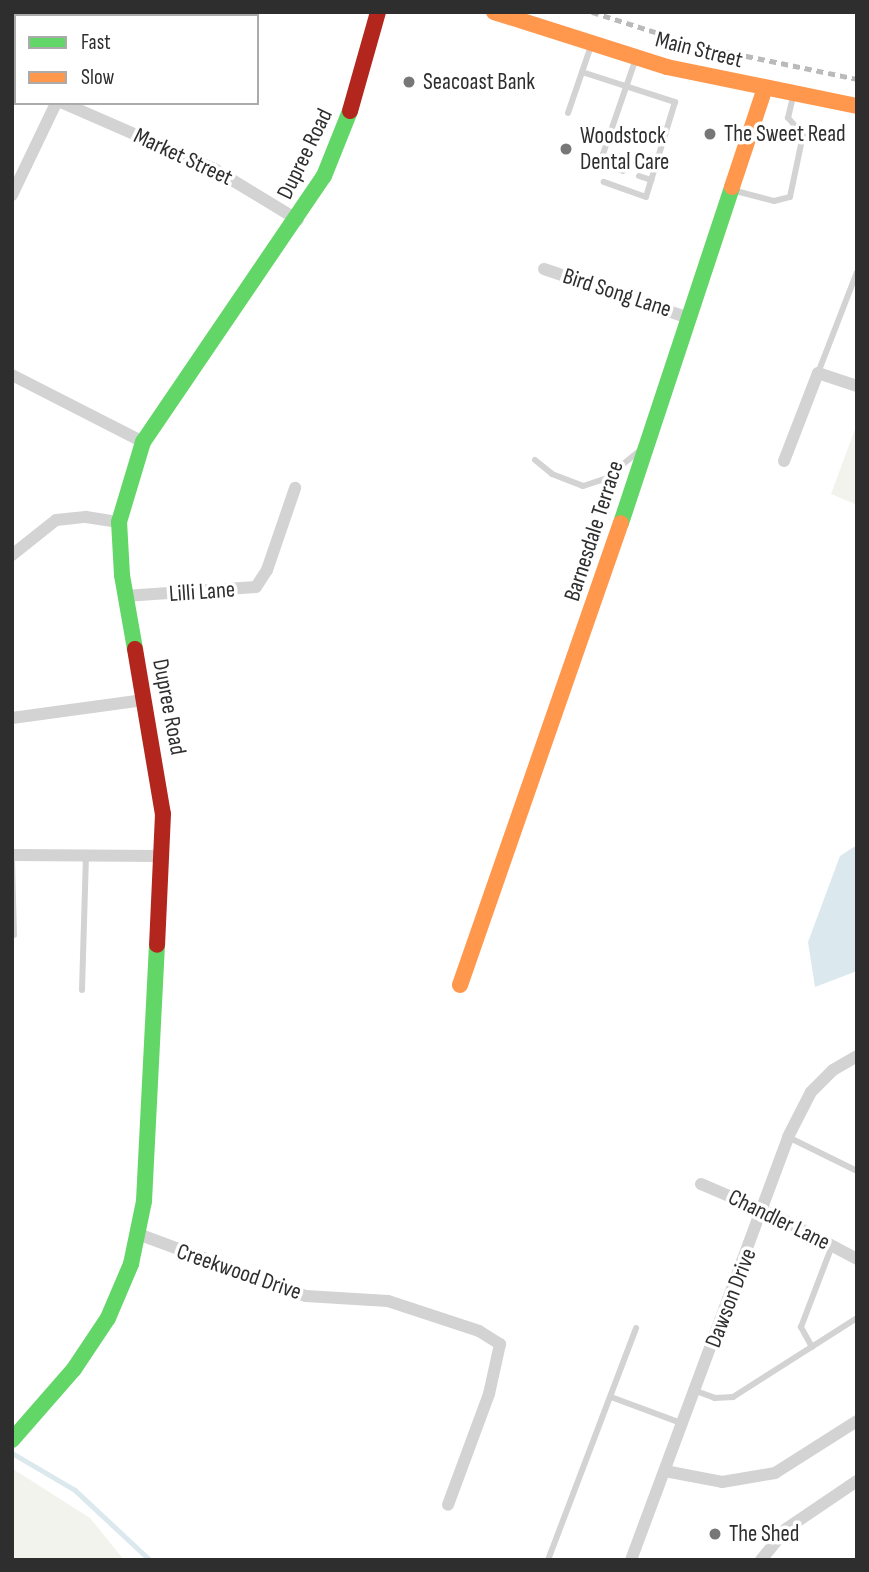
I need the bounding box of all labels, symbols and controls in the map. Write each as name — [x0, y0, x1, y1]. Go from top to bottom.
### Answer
legend — [14, 14, 259, 105]
street label: Main Street — [653, 26, 745, 74]
text: Fast — [81, 30, 111, 55]
text: Slow — [81, 65, 114, 90]
place label: Seacoast Bank — [423, 68, 535, 96]
marker: Seacoast Bank — [401, 74, 417, 90]
street label: Dupree Road — [271, 104, 339, 204]
place label: The Sweet Read — [724, 120, 846, 148]
street label: Market Street — [129, 122, 237, 192]
place label: Woodstock Dental Care — [580, 122, 669, 176]
marker: The Sweet Read — [702, 126, 718, 142]
marker: Woodstock Dental Care — [558, 141, 574, 157]
street label: Bird Song Lane — [559, 262, 675, 324]
street label: Barnesdale Terrace — [558, 457, 630, 605]
street label: Lilli Lane — [168, 576, 236, 608]
street label: Dupree Road — [146, 657, 192, 757]
street label: Chandler Lane — [724, 1184, 834, 1256]
street label: Creekwood Drive — [173, 1238, 305, 1306]
street label: Dawson Drive — [699, 1244, 763, 1352]
place label: The Shed — [729, 1520, 799, 1548]
marker: The Shed — [707, 1526, 723, 1542]

